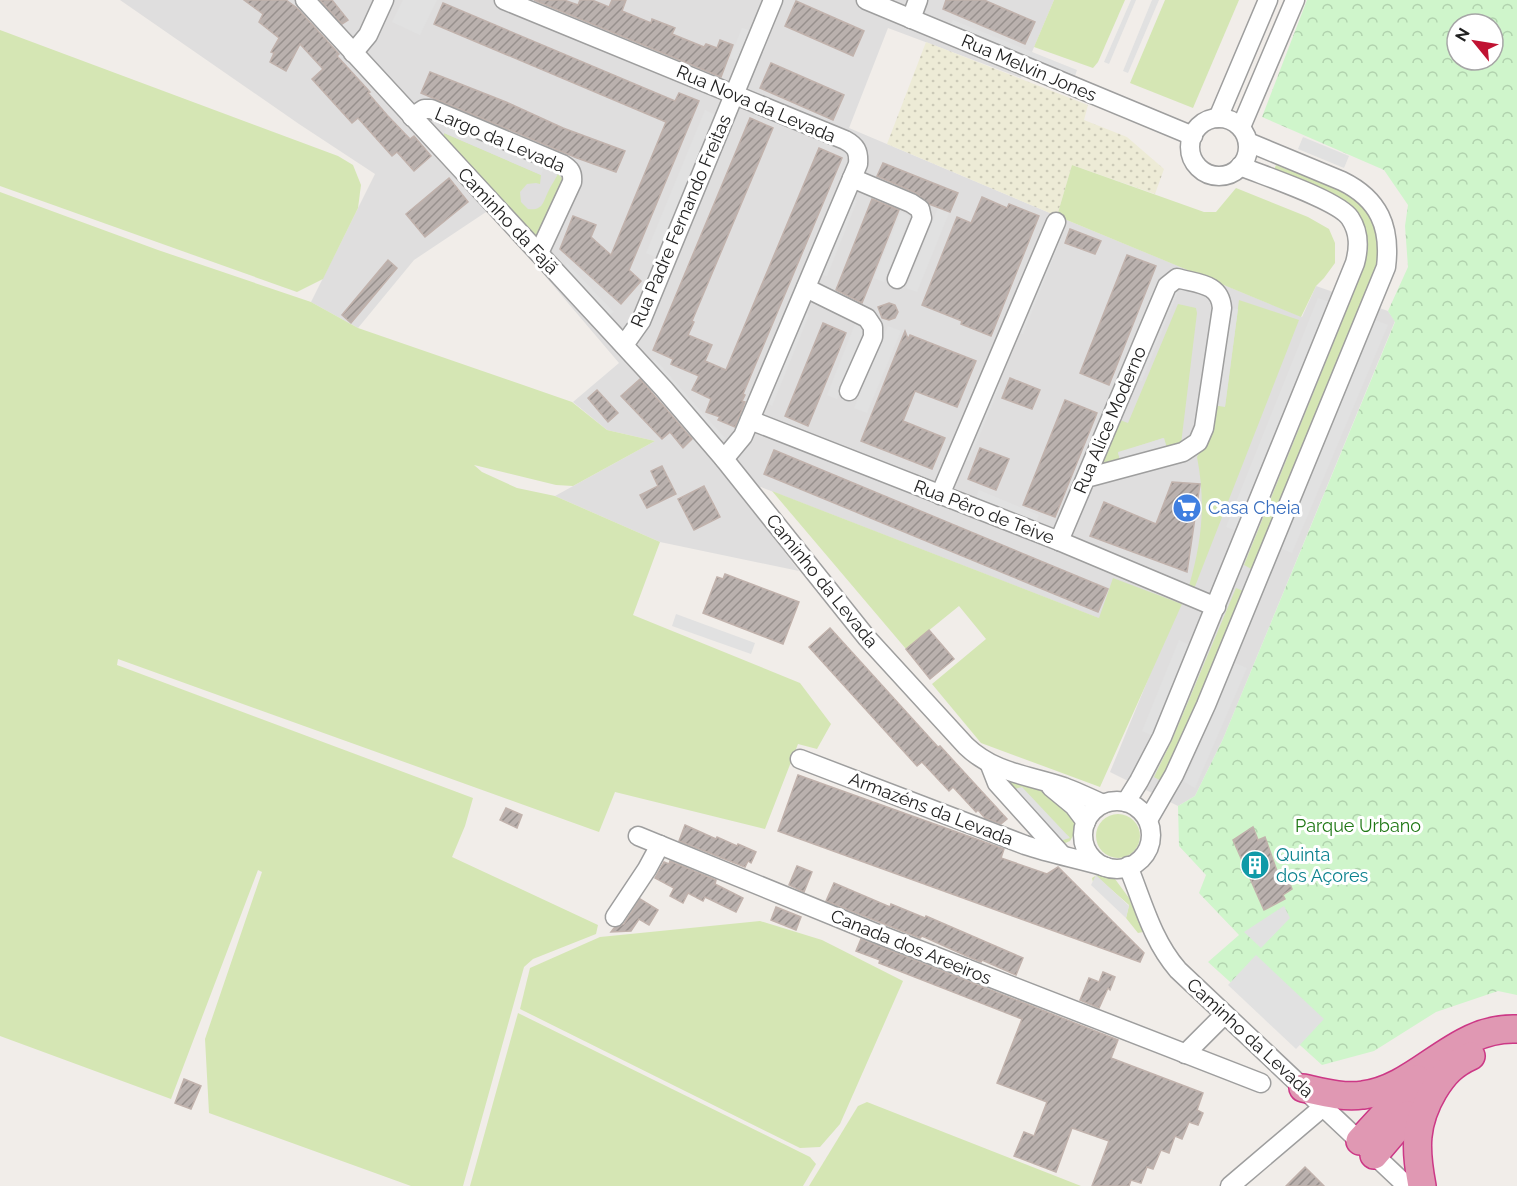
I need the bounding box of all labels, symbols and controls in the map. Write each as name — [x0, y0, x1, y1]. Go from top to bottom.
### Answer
north arrow — [1445, 12, 1505, 72]
text: N — [1451, 25, 1474, 45]
street label: Rua Melvin Jones — [959, 30, 1100, 106]
street label: Rua Nova da Levada — [673, 60, 839, 147]
street label: Largo da Levada — [432, 103, 568, 176]
street label: Rua Padre Fernando Freitas — [626, 111, 735, 330]
street label: Caminho da Fajã — [454, 163, 563, 278]
street label: Rua Alice Moderno — [1069, 343, 1150, 496]
street label: Rua Pêro de Teive — [911, 475, 1058, 548]
supermarket icon: Casa Cheia — [1171, 492, 1203, 524]
place label: Casa Cheia — [1208, 497, 1300, 518]
street label: Caminho da Levada — [762, 510, 883, 652]
street label: Armazéns da Levada — [846, 768, 1016, 850]
park label: Parque Urbano — [1295, 815, 1421, 836]
place label: Quinta dos Açores — [1276, 844, 1369, 886]
building icon: Quinta dos Açores — [1239, 849, 1271, 881]
street label: Canada dos Areeiros — [828, 905, 995, 988]
street label: Caminho da Levada — [1183, 974, 1318, 1102]

